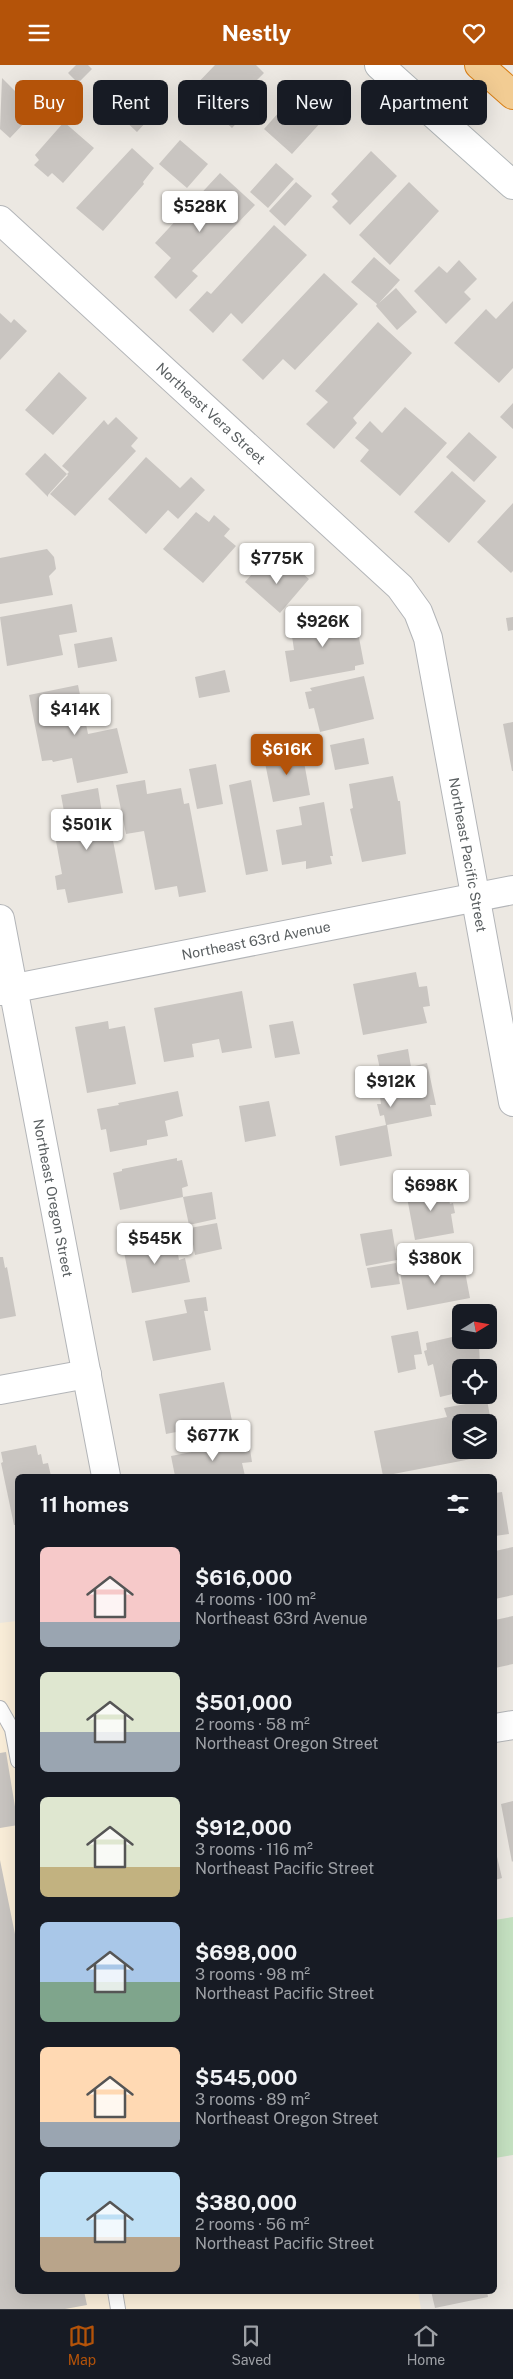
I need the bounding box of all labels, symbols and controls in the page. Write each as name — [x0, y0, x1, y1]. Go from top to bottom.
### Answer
icon: menu — [25, 19, 53, 47]
icon: heart — [460, 19, 488, 47]
text: Nestly — [222, 20, 291, 46]
chip: Buy — [15, 80, 83, 125]
chip: Rent — [93, 80, 168, 125]
chip: Filters — [178, 80, 267, 125]
chip: New — [277, 80, 351, 125]
chip: Apartment — [361, 80, 487, 125]
pin: $528K — [165, 191, 235, 233]
text: $528K — [173, 197, 227, 216]
street label: Northeast Vera Street — [153, 359, 269, 467]
pin: $775K — [242, 543, 312, 585]
text: $775K — [250, 549, 304, 568]
pin: $926K — [288, 605, 358, 648]
text: $926K — [296, 612, 350, 631]
pin: $414K — [40, 693, 110, 736]
text: $414K — [50, 700, 100, 719]
pin: $616K — [252, 733, 322, 776]
text: $616K — [262, 740, 312, 759]
street label: Northeast Pacific Street — [446, 776, 490, 934]
pin: $501K — [52, 809, 122, 851]
text: $501K — [62, 815, 112, 834]
street label: Northeast 63rd Avenue — [180, 918, 332, 963]
pin: $912K — [356, 1065, 426, 1108]
text: $912K — [366, 1072, 416, 1091]
street label: Northeast Oregon Street — [30, 1118, 76, 1278]
pin: $698K — [396, 1169, 466, 1212]
text: $698K — [404, 1176, 458, 1195]
pin: $545K — [120, 1223, 190, 1265]
text: $545K — [128, 1229, 182, 1248]
pin: $380K — [400, 1243, 470, 1285]
text: $380K — [408, 1249, 462, 1268]
north arrow — [452, 1304, 498, 1349]
map controls — [452, 1304, 497, 1459]
button: locate — [452, 1359, 497, 1404]
button: layers — [452, 1414, 497, 1459]
pin: $677K — [178, 1419, 248, 1462]
text: $677K — [187, 1426, 239, 1445]
icon: filters — [444, 1490, 472, 1518]
text: 11 homes — [40, 1492, 129, 1517]
text: $616,000 — [195, 1565, 292, 1590]
icon: home — [80, 1567, 140, 1627]
text: 4 rooms · 100 m² — [195, 1590, 316, 1609]
text: Northeast 63rd Avenue — [195, 1609, 368, 1628]
text: $501,000 — [195, 1690, 292, 1715]
icon: home — [80, 1692, 140, 1752]
text: 2 rooms · 58 m² — [195, 1715, 310, 1734]
text: Northeast Oregon Street — [195, 1734, 379, 1753]
text: $912,000 — [195, 1815, 292, 1840]
icon: home — [80, 1817, 140, 1877]
text: 3 rooms · 116 m² — [195, 1840, 313, 1859]
text: Northeast Pacific Street — [195, 1859, 374, 1878]
text: $698,000 — [195, 1940, 297, 1965]
icon: home — [80, 1942, 140, 2002]
text: 3 rooms · 98 m² — [195, 1965, 310, 1984]
text: Northeast Pacific Street — [195, 1984, 374, 2003]
text: $545,000 — [195, 2065, 297, 2090]
icon: home — [80, 2067, 140, 2127]
text: 3 rooms · 89 m² — [195, 2090, 310, 2109]
text: Northeast Oregon Street — [195, 2109, 379, 2128]
text: $380,000 — [195, 2190, 297, 2215]
icon: home — [80, 2192, 140, 2252]
text: 2 rooms · 56 m² — [195, 2215, 310, 2234]
text: Northeast Pacific Street — [195, 2234, 374, 2253]
tab: Map — [68, 2322, 96, 2368]
tab: Saved — [231, 2322, 271, 2368]
tab: Home — [407, 2322, 445, 2368]

